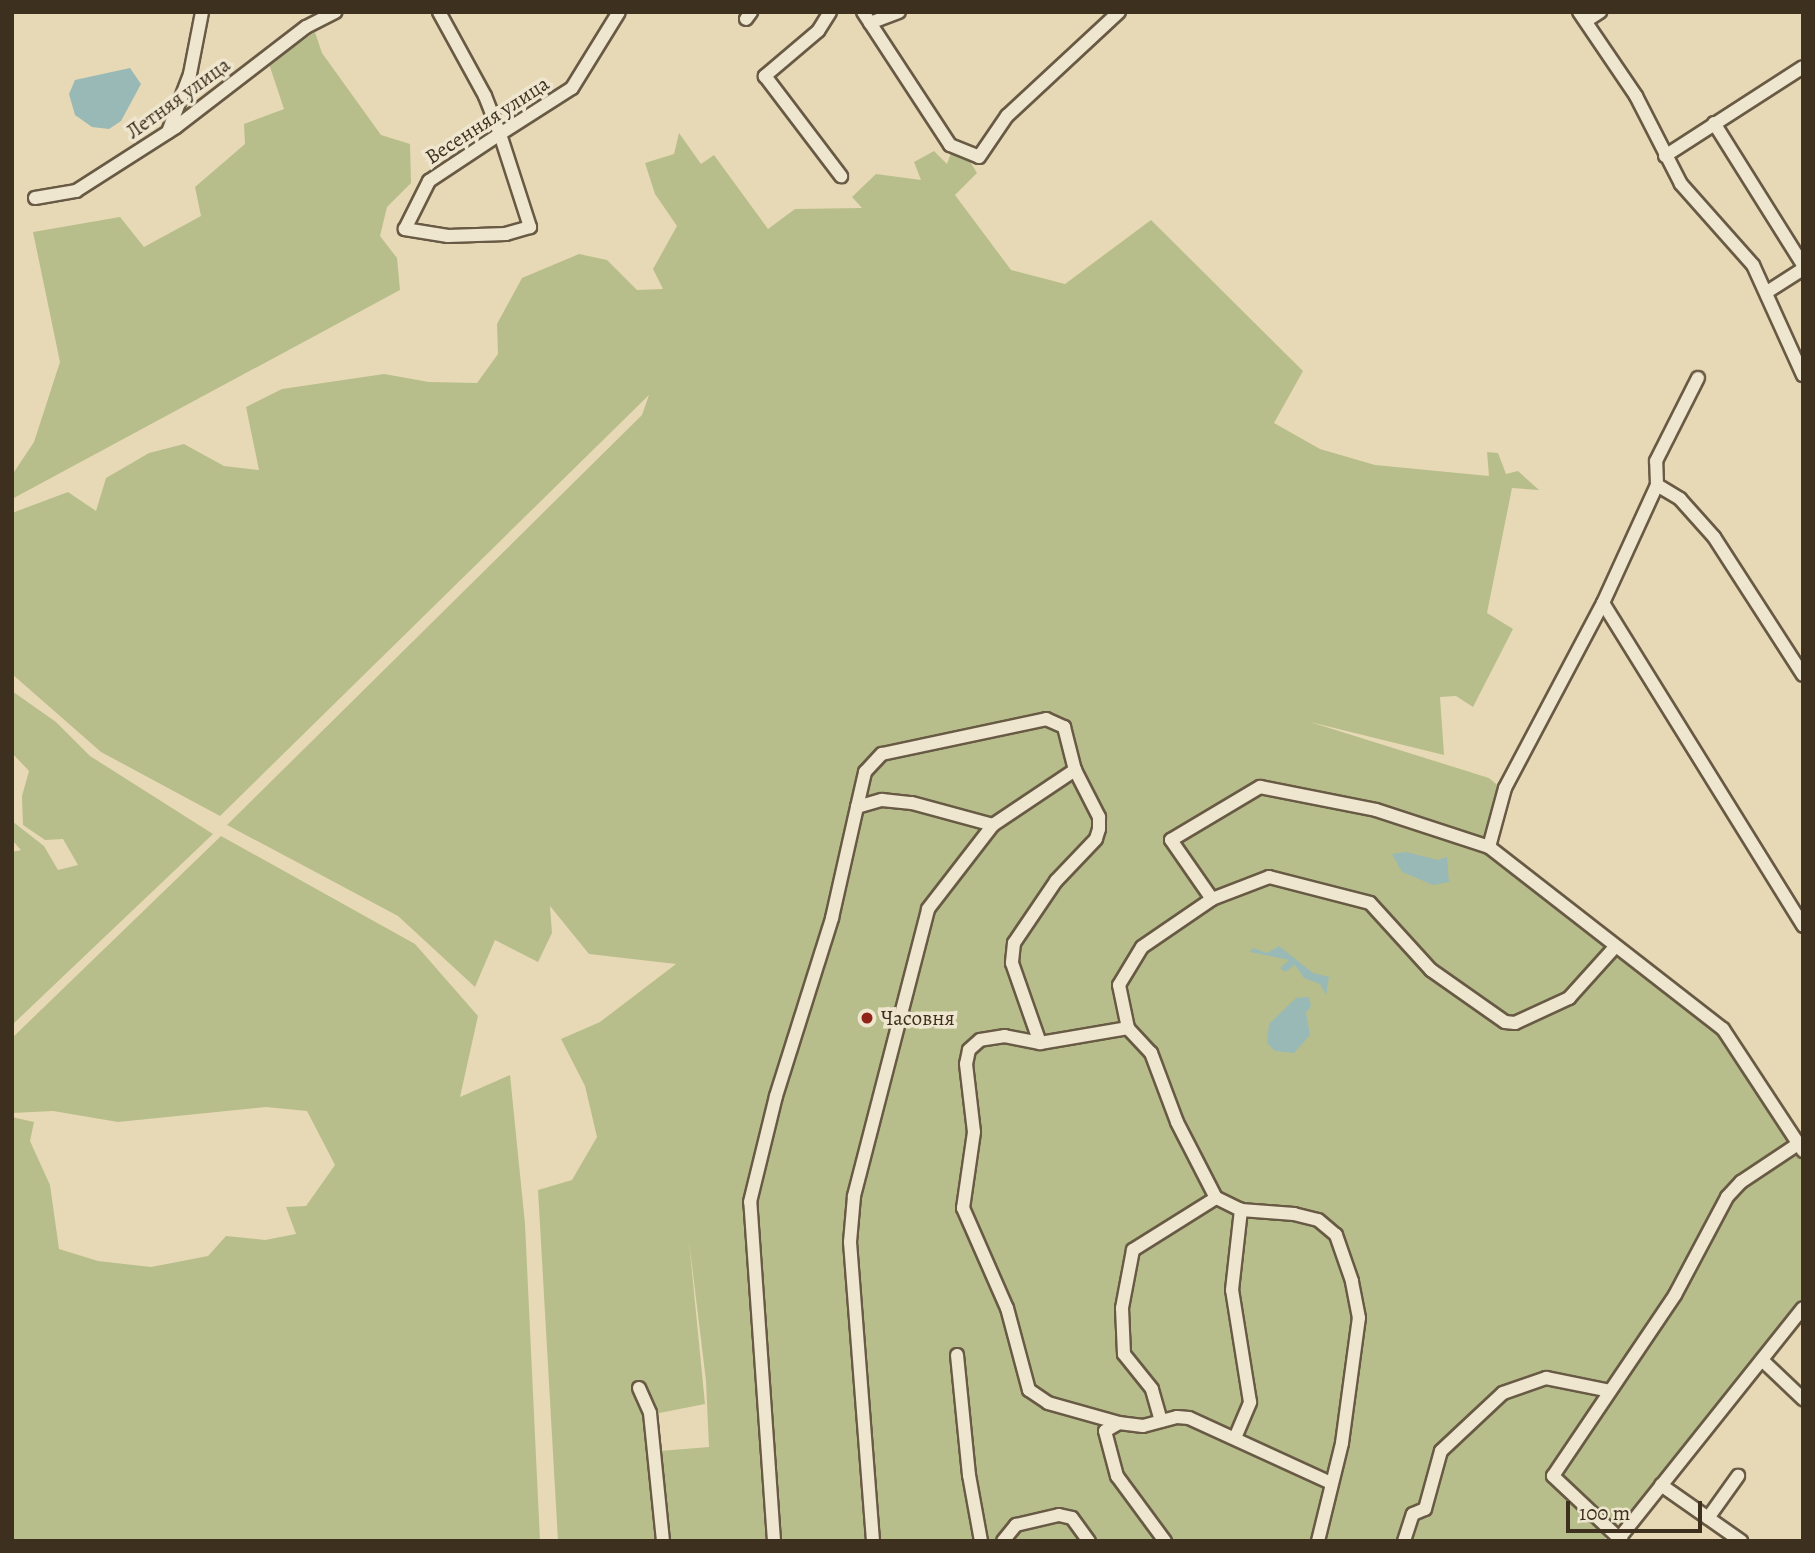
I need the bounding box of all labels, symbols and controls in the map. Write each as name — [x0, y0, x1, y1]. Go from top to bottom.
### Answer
street label: Летняя улица — [121, 52, 235, 144]
street label: Весенняя улица — [420, 71, 554, 169]
place label: Часовня — [881, 1005, 955, 1031]
marker: Часовня — [859, 1010, 875, 1026]
scale bar — [1570, 1486, 1706, 1530]
text: 100 m — [1579, 1499, 1630, 1527]

